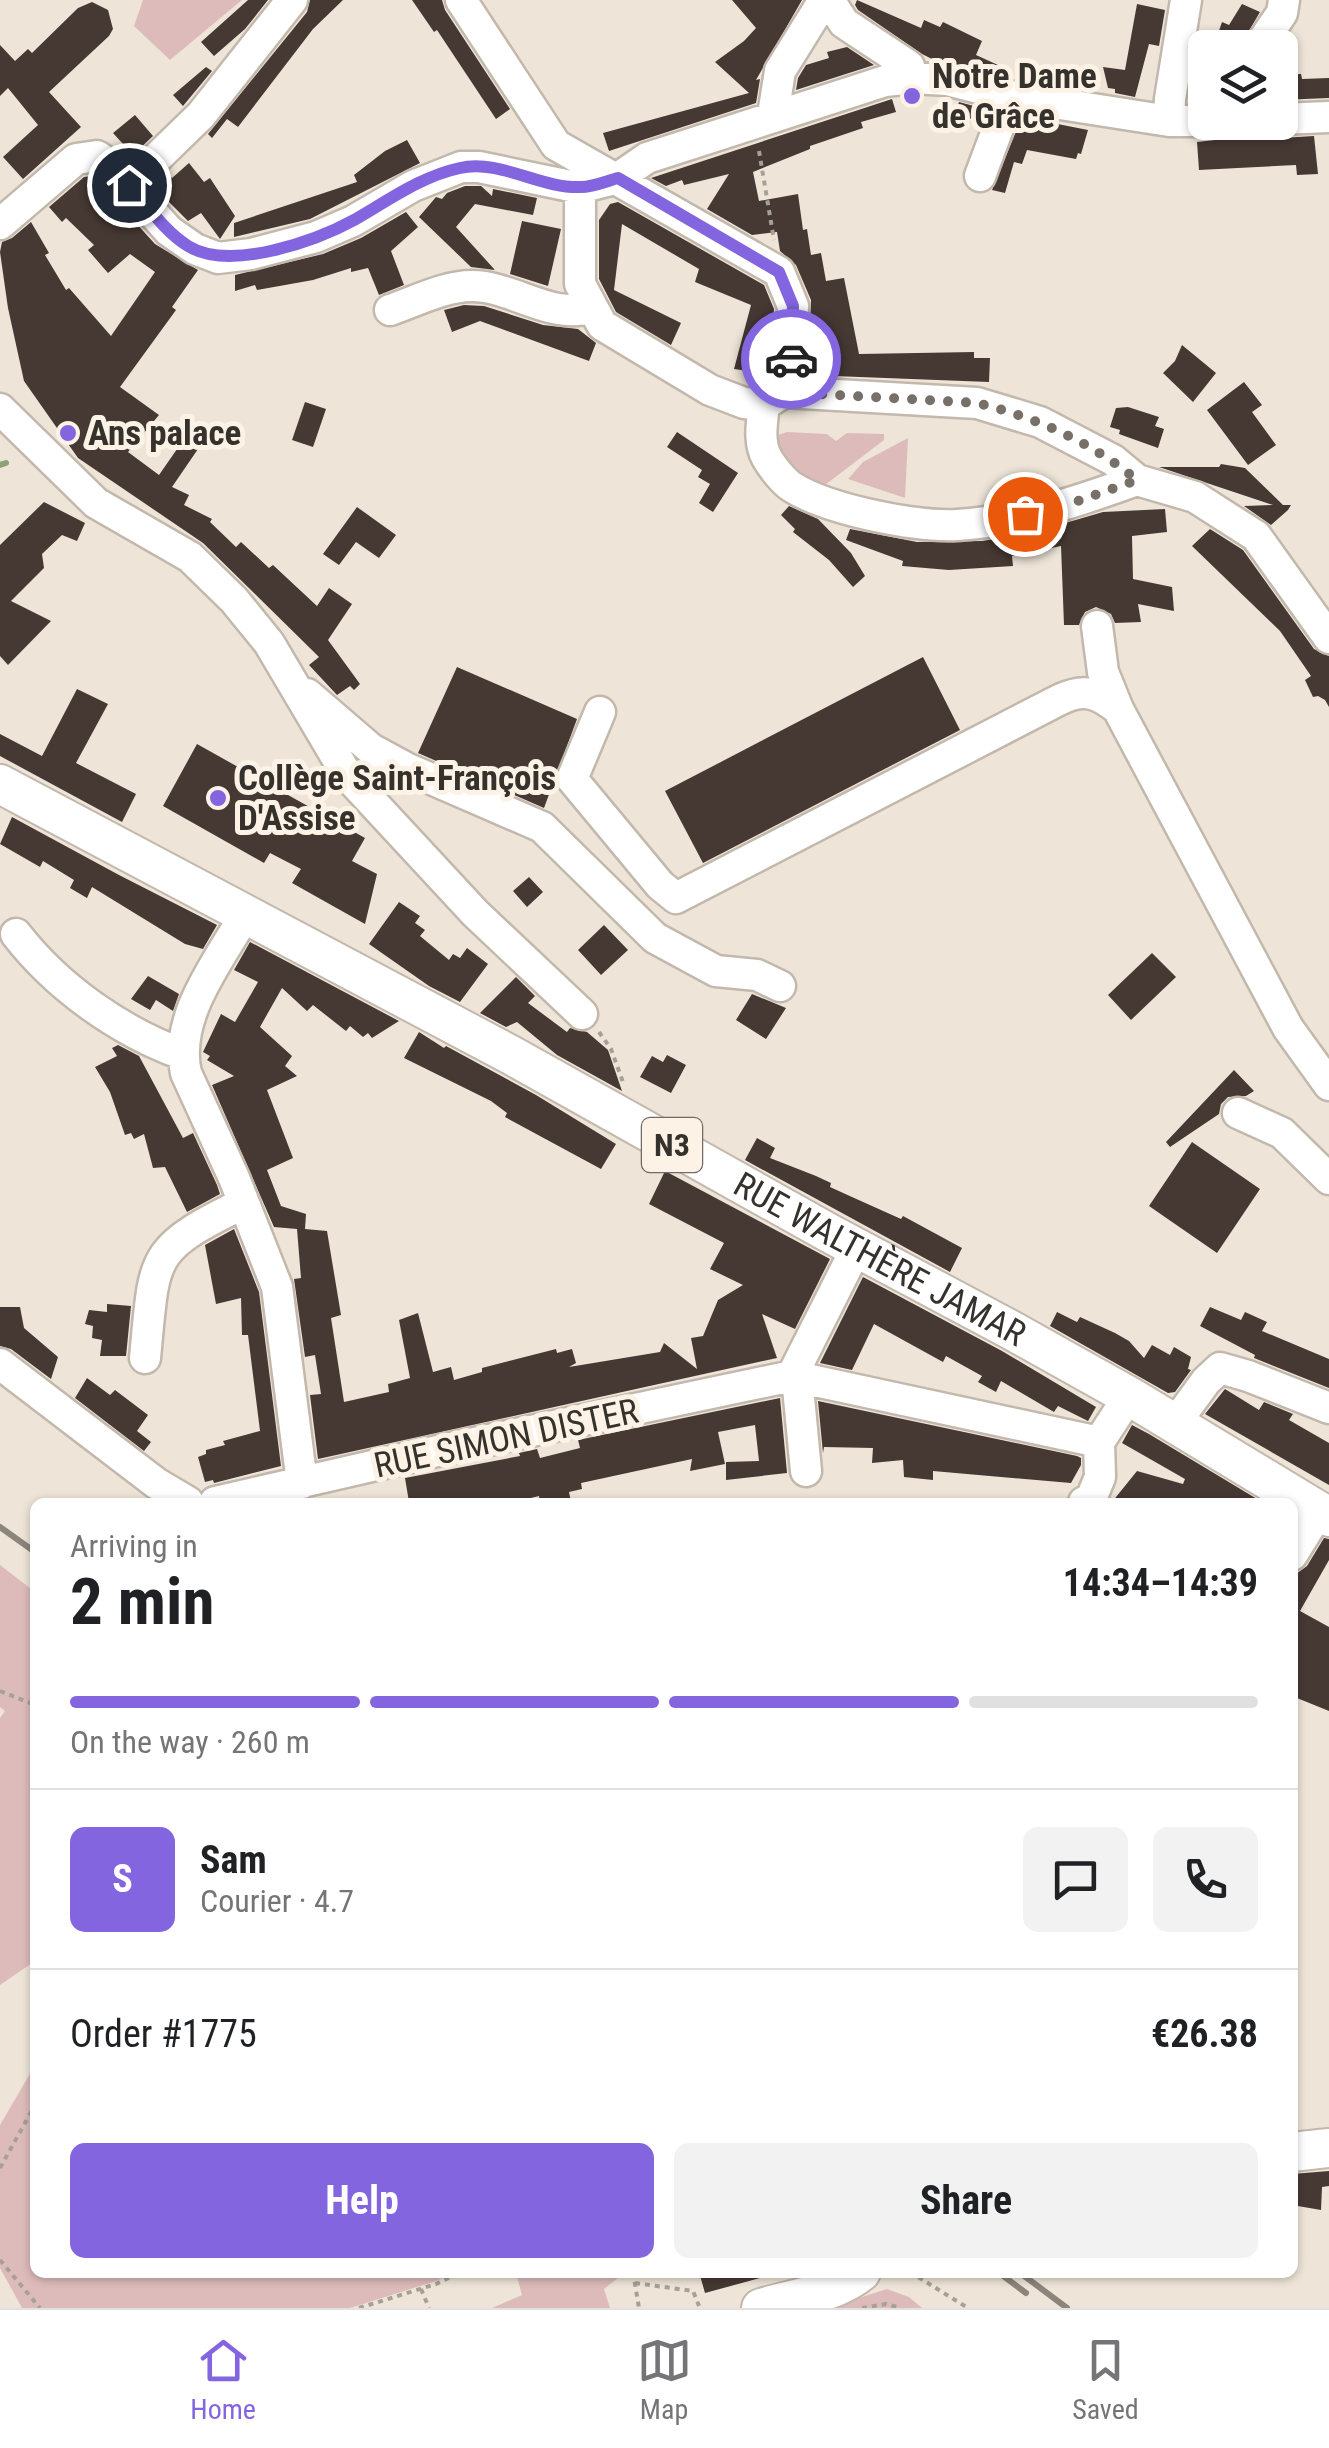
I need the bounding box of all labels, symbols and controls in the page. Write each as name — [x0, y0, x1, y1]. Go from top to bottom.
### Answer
map controls — [1188, 30, 1298, 140]
button: layers — [1188, 30, 1298, 140]
place label: Notre Dame de Grâce — [932, 56, 1097, 137]
marker: Notre Dame de Grâce — [901, 85, 923, 107]
pin — [87, 143, 172, 228]
icon: home — [102, 158, 157, 213]
courier — [741, 309, 841, 409]
icon: car — [764, 332, 819, 387]
place label: Ans palace — [88, 413, 241, 454]
marker: Ans palace — [57, 422, 79, 444]
pin — [983, 472, 1068, 557]
icon: bag — [998, 487, 1053, 542]
place label: Collège Saint-François D'Assise — [238, 758, 556, 839]
marker: Collège Saint-François D'Assise — [207, 787, 229, 809]
road number: N3 — [642, 1118, 702, 1172]
street label: RUE WALTHÈRE JAMAR — [727, 1164, 1033, 1355]
street label: RUE SIMON DISTER — [370, 1390, 642, 1486]
text: Arriving in — [70, 1527, 198, 1565]
text: 14:34–14:39 — [1063, 1561, 1258, 1605]
text: 2 min — [70, 1564, 214, 1640]
text: On the way · 260 m — [70, 1723, 310, 1761]
button: chat — [1023, 1827, 1128, 1932]
button: phone — [1153, 1827, 1258, 1932]
text: Sam — [200, 1838, 267, 1882]
text: S — [112, 1857, 133, 1901]
text: Courier · 4.7 — [200, 1882, 354, 1920]
text: Order #1775 — [70, 2012, 257, 2056]
text: €26.38 — [1151, 2012, 1258, 2056]
button: Help — [70, 2143, 654, 2258]
button: Share — [674, 2143, 1258, 2258]
tab: Home — [190, 2333, 256, 2426]
tab: Map — [637, 2333, 692, 2426]
tab: Saved — [1072, 2333, 1139, 2426]

